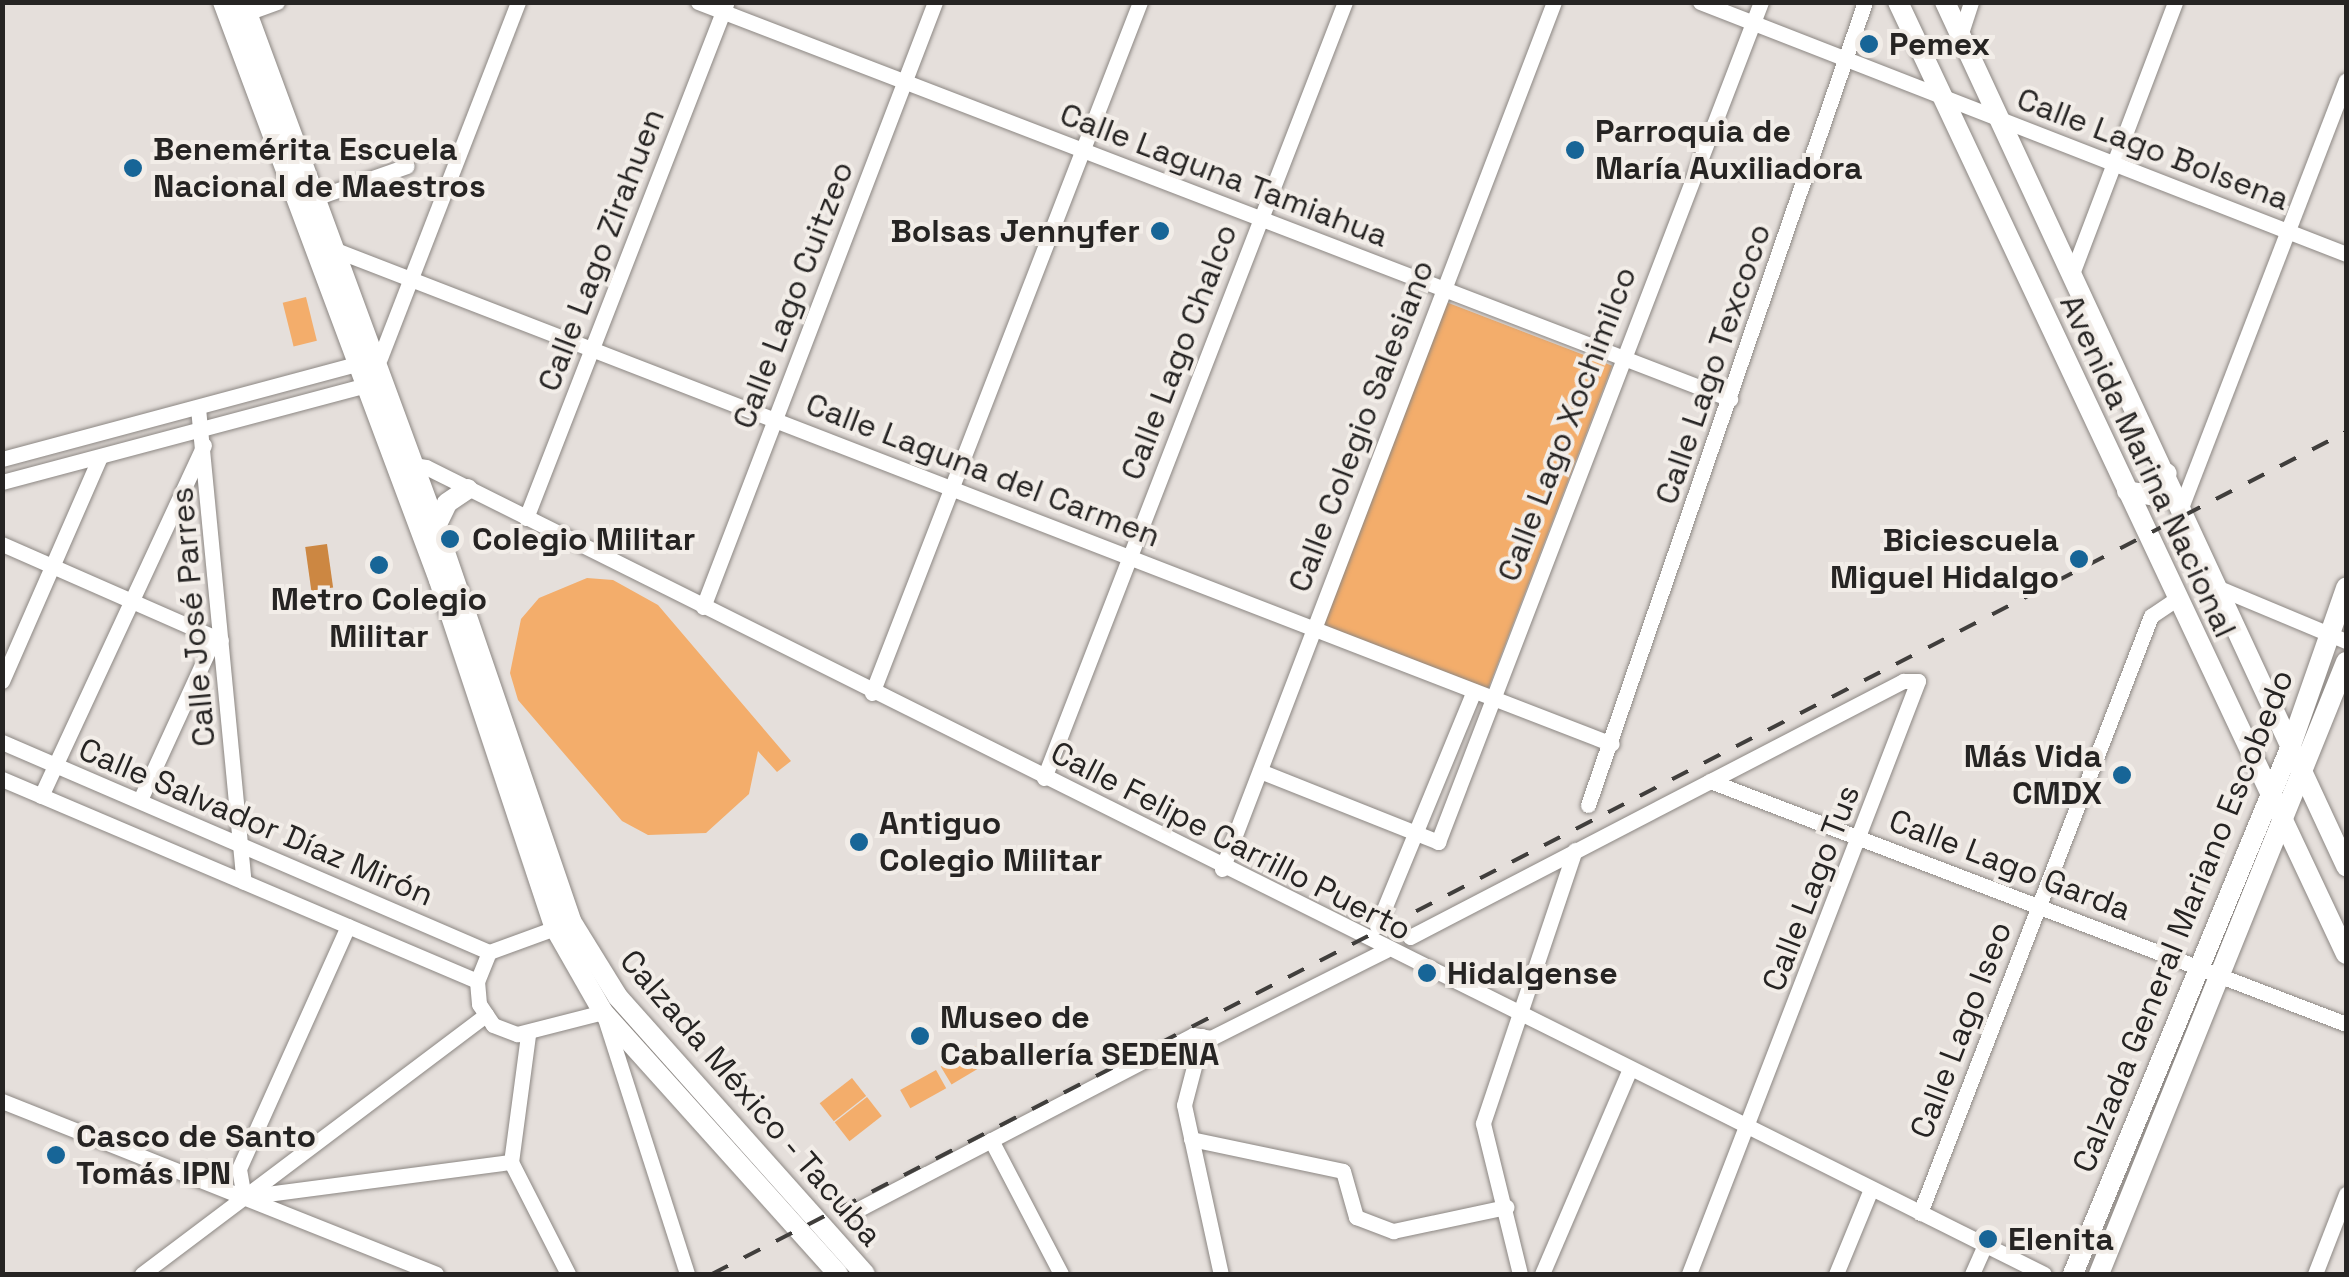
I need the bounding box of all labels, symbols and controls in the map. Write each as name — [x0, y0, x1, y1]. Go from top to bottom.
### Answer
place label: Pemex — [1889, 25, 1990, 63]
marker: Pemex — [1858, 33, 1880, 55]
street label: Calle Lago Bolsena — [2012, 79, 2294, 219]
street label: Calle Laguna Tamiahua — [1054, 95, 1394, 255]
street label: Calle Lago Zirahuen — [529, 103, 673, 397]
place label: Parroquia de María Auxiliadora — [1595, 113, 1863, 188]
place label: Benemérita Escuela Nacional de Maestros — [153, 131, 486, 206]
marker: Parroquia de María Auxiliadora — [1564, 139, 1586, 161]
street label: Calle Lago Cuitzeo — [724, 156, 862, 434]
marker: Benemérita Escuela Nacional de Maestros — [122, 157, 144, 179]
place label: Bolsas Jennyfer — [891, 212, 1140, 250]
street label: Calle Lago Texcoco — [1647, 218, 1779, 510]
street label: Calle Lago Chalco — [1113, 219, 1245, 485]
marker: Bolsas Jennyfer — [1149, 220, 1171, 242]
street label: Calle Colegio Salesiano — [1280, 255, 1442, 597]
street label: Calle Lago Xochimilco — [1489, 261, 1645, 587]
street label: Avenida Marina Nacional — [2052, 288, 2244, 644]
street label: Calle Laguna del Carmen — [800, 385, 1166, 555]
street label: Calle José Parres — [163, 486, 223, 748]
place label: Colegio Militar — [472, 520, 695, 558]
place label: Biciescuela Miguel Hidalgo — [1830, 522, 2059, 597]
marker: Colegio Militar — [437, 526, 463, 552]
marker: Biciescuela Miguel Hidalgo — [2068, 548, 2090, 570]
marker: Metro Colegio Militar — [368, 554, 390, 576]
place label: Metro Colegio Militar — [271, 581, 487, 656]
street label: Calzada General Mariano Escobedo — [2064, 664, 2302, 1178]
street label: Calle Salvador Díaz Mirón — [73, 730, 439, 914]
street label: Calle Felipe Carrillo Puerto — [1044, 733, 1418, 949]
place label: Más Vida CMDX — [1963, 738, 2102, 813]
marker: Más Vida CMDX — [2111, 764, 2133, 786]
street label: Calle Lago Tus — [1754, 779, 1868, 997]
street label: Calle Lago Garda — [1884, 801, 2136, 929]
place label: Antiguo Colegio Militar — [879, 805, 1102, 880]
marker: Antiguo Colegio Militar — [848, 831, 870, 853]
street label: Calle Lago Iseo — [1902, 916, 2020, 1144]
street label: Calzada México - Tacuba — [611, 941, 891, 1255]
place label: Hidalgense — [1447, 954, 1618, 992]
marker: Hidalgense — [1416, 962, 1438, 984]
place label: Museo de Caballería SEDENA — [940, 999, 1219, 1074]
marker: Museo de Caballería SEDENA — [909, 1025, 931, 1047]
place label: Casco de Santo Tomás IPN — [76, 1118, 316, 1193]
marker: Casco de Santo Tomás IPN — [45, 1144, 67, 1166]
place label: Elenita — [2008, 1220, 2114, 1258]
marker: Elenita — [1977, 1228, 1999, 1250]

